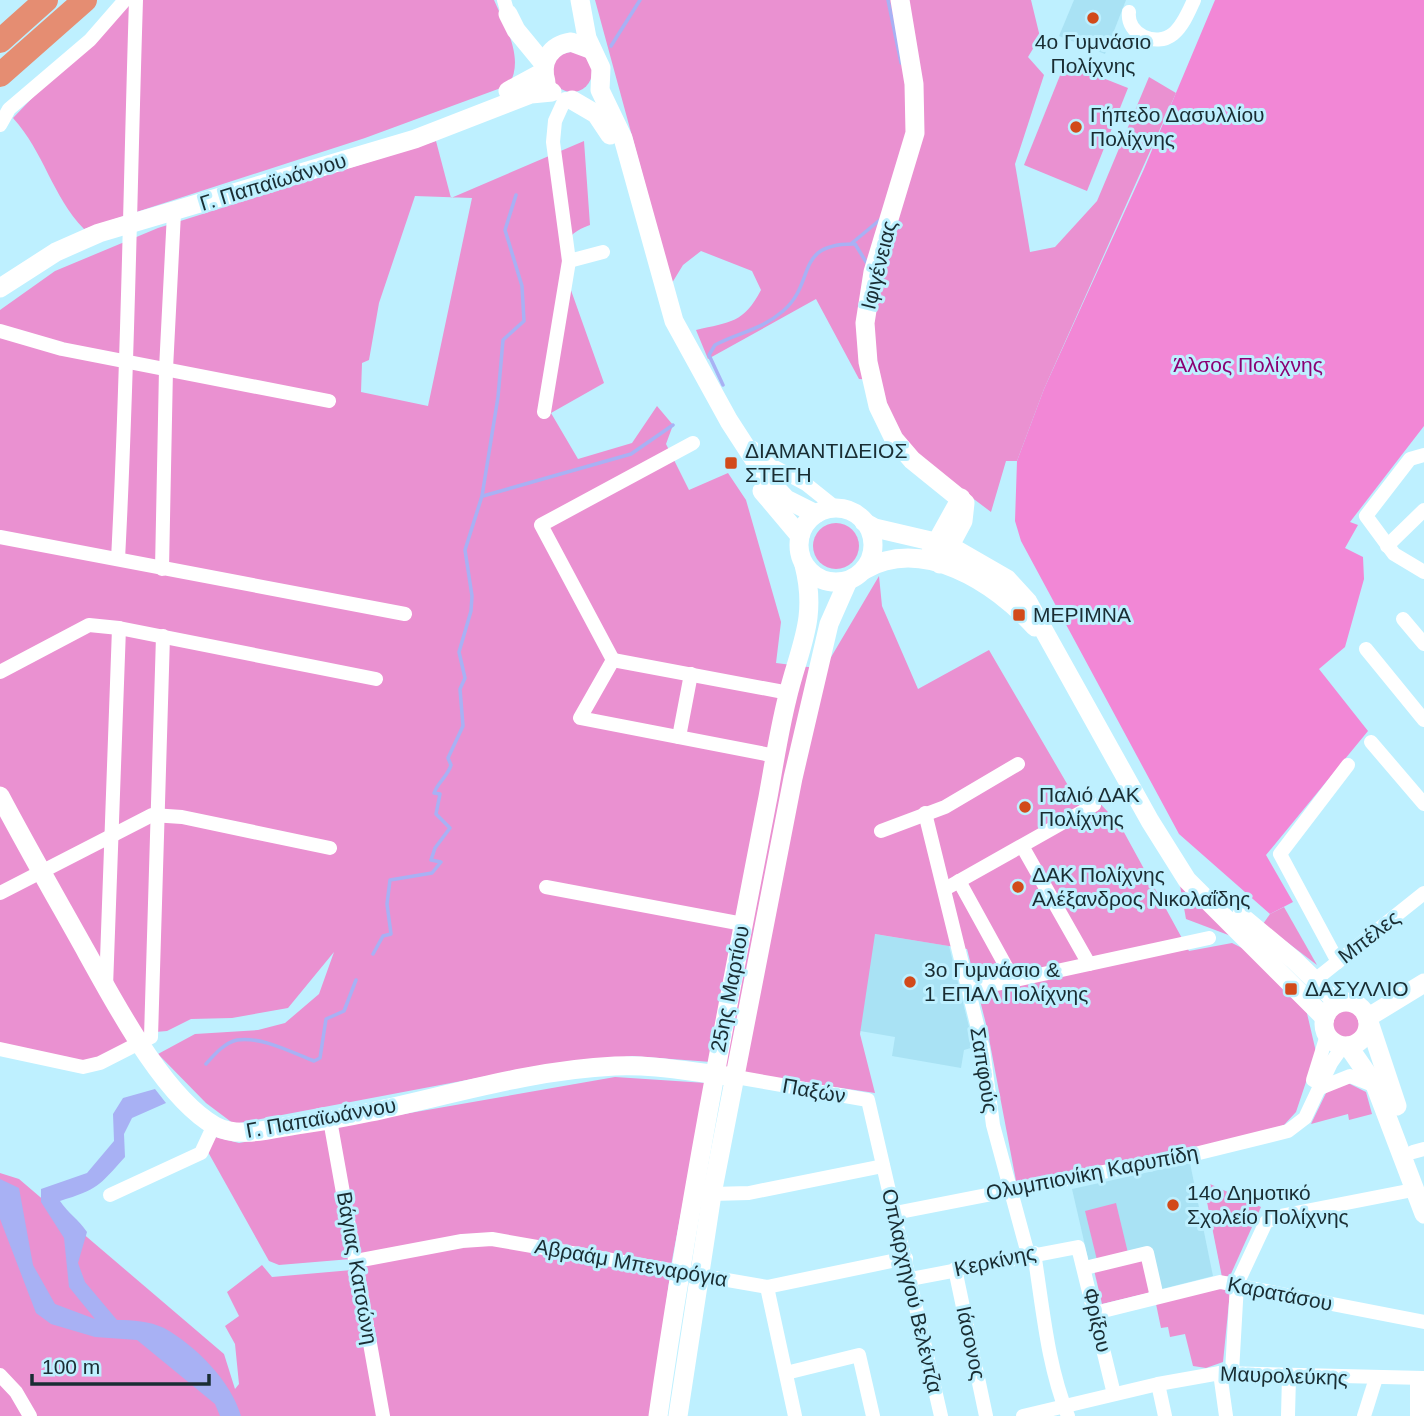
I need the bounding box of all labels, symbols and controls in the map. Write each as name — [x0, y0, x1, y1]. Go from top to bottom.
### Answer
marker: 4ο Γυμνάσιο Πολίχνης — [1085, 10, 1101, 26]
place label: 4ο Γυμνάσιο Πολίχνης — [1035, 30, 1151, 77]
place label: Γήπεδο Δασυλλίου Πολίχνης — [1090, 103, 1265, 150]
marker: Γήπεδο Δασυλλίου Πολίχνης — [1068, 119, 1084, 135]
street label: Γ. Παπαϊωάννου — [197, 148, 349, 215]
street label: Ιφιγένειας — [856, 218, 901, 312]
park label: Άλσος Πολίχνης — [1173, 353, 1323, 376]
place label: ΔΙΑΜΑΝΤΙΔΕΙΟΣ ΣΤΕΓΗ — [745, 439, 907, 486]
marker: ΔΙΑΜΑΝΤΙΔΕΙΟΣ ΣΤΕΓΗ — [723, 455, 739, 471]
place label: ΜΕΡΙΜΝΑ — [1033, 603, 1131, 626]
marker: ΜΕΡΙΜΝΑ — [1011, 607, 1027, 623]
place label: Παλιό ΔΑΚ Πολίχνης — [1039, 783, 1140, 830]
marker: Παλιό ΔΑΚ Πολίχνης — [1017, 799, 1033, 815]
place label: ΔΑΚ Πολίχνης Αλέξανδρος Νικολαΐδης — [1032, 863, 1250, 910]
marker: ΔΑΚ Πολίχνης Αλέξανδρος Νικολαΐδης — [1010, 879, 1026, 895]
street label: Μπέλες — [1334, 906, 1404, 968]
street label: 25ης Μαρτίου — [706, 924, 753, 1054]
place label: 3ο Γυμνάσιο & 1 ΕΠΑΛ Πολίχνης — [924, 958, 1088, 1005]
marker: 3ο Γυμνάσιο & 1 ΕΠΑΛ Πολίχνης — [902, 974, 918, 990]
place label: ΔΑΣΥΛΛΙΟ — [1305, 977, 1409, 1000]
marker: ΔΑΣΥΛΛΙΟ — [1283, 981, 1299, 997]
street label: Σαπφούς — [966, 1026, 1003, 1114]
street label: Παξών — [781, 1074, 847, 1107]
street label: Γ. Παπαϊωάννου — [244, 1093, 398, 1142]
street label: Ολυμπιονίκη Καρυπίδη — [984, 1141, 1200, 1204]
place label: 14ο Δημοτικό Σχολείο Πολίχνης — [1187, 1181, 1349, 1228]
street label: Οπλαρχηγού Βελέντζα — [878, 1186, 947, 1395]
street label: Βάγιας Κατσώνη — [333, 1190, 382, 1346]
marker: 14ο Δημοτικό Σχολείο Πολίχνης — [1165, 1197, 1181, 1213]
street label: Αβραάμ Μπεναρόγια — [533, 1234, 729, 1291]
street label: Κερκίνης — [952, 1241, 1038, 1280]
street label: Καρατάσου — [1226, 1272, 1334, 1315]
street label: Φρίξου — [1079, 1285, 1116, 1354]
street label: Ιάσoνος — [952, 1304, 991, 1382]
scale bar — [32, 1342, 208, 1386]
text: 100 m — [42, 1355, 100, 1378]
street label: Μαυρολεύκης — [1220, 1362, 1348, 1389]

